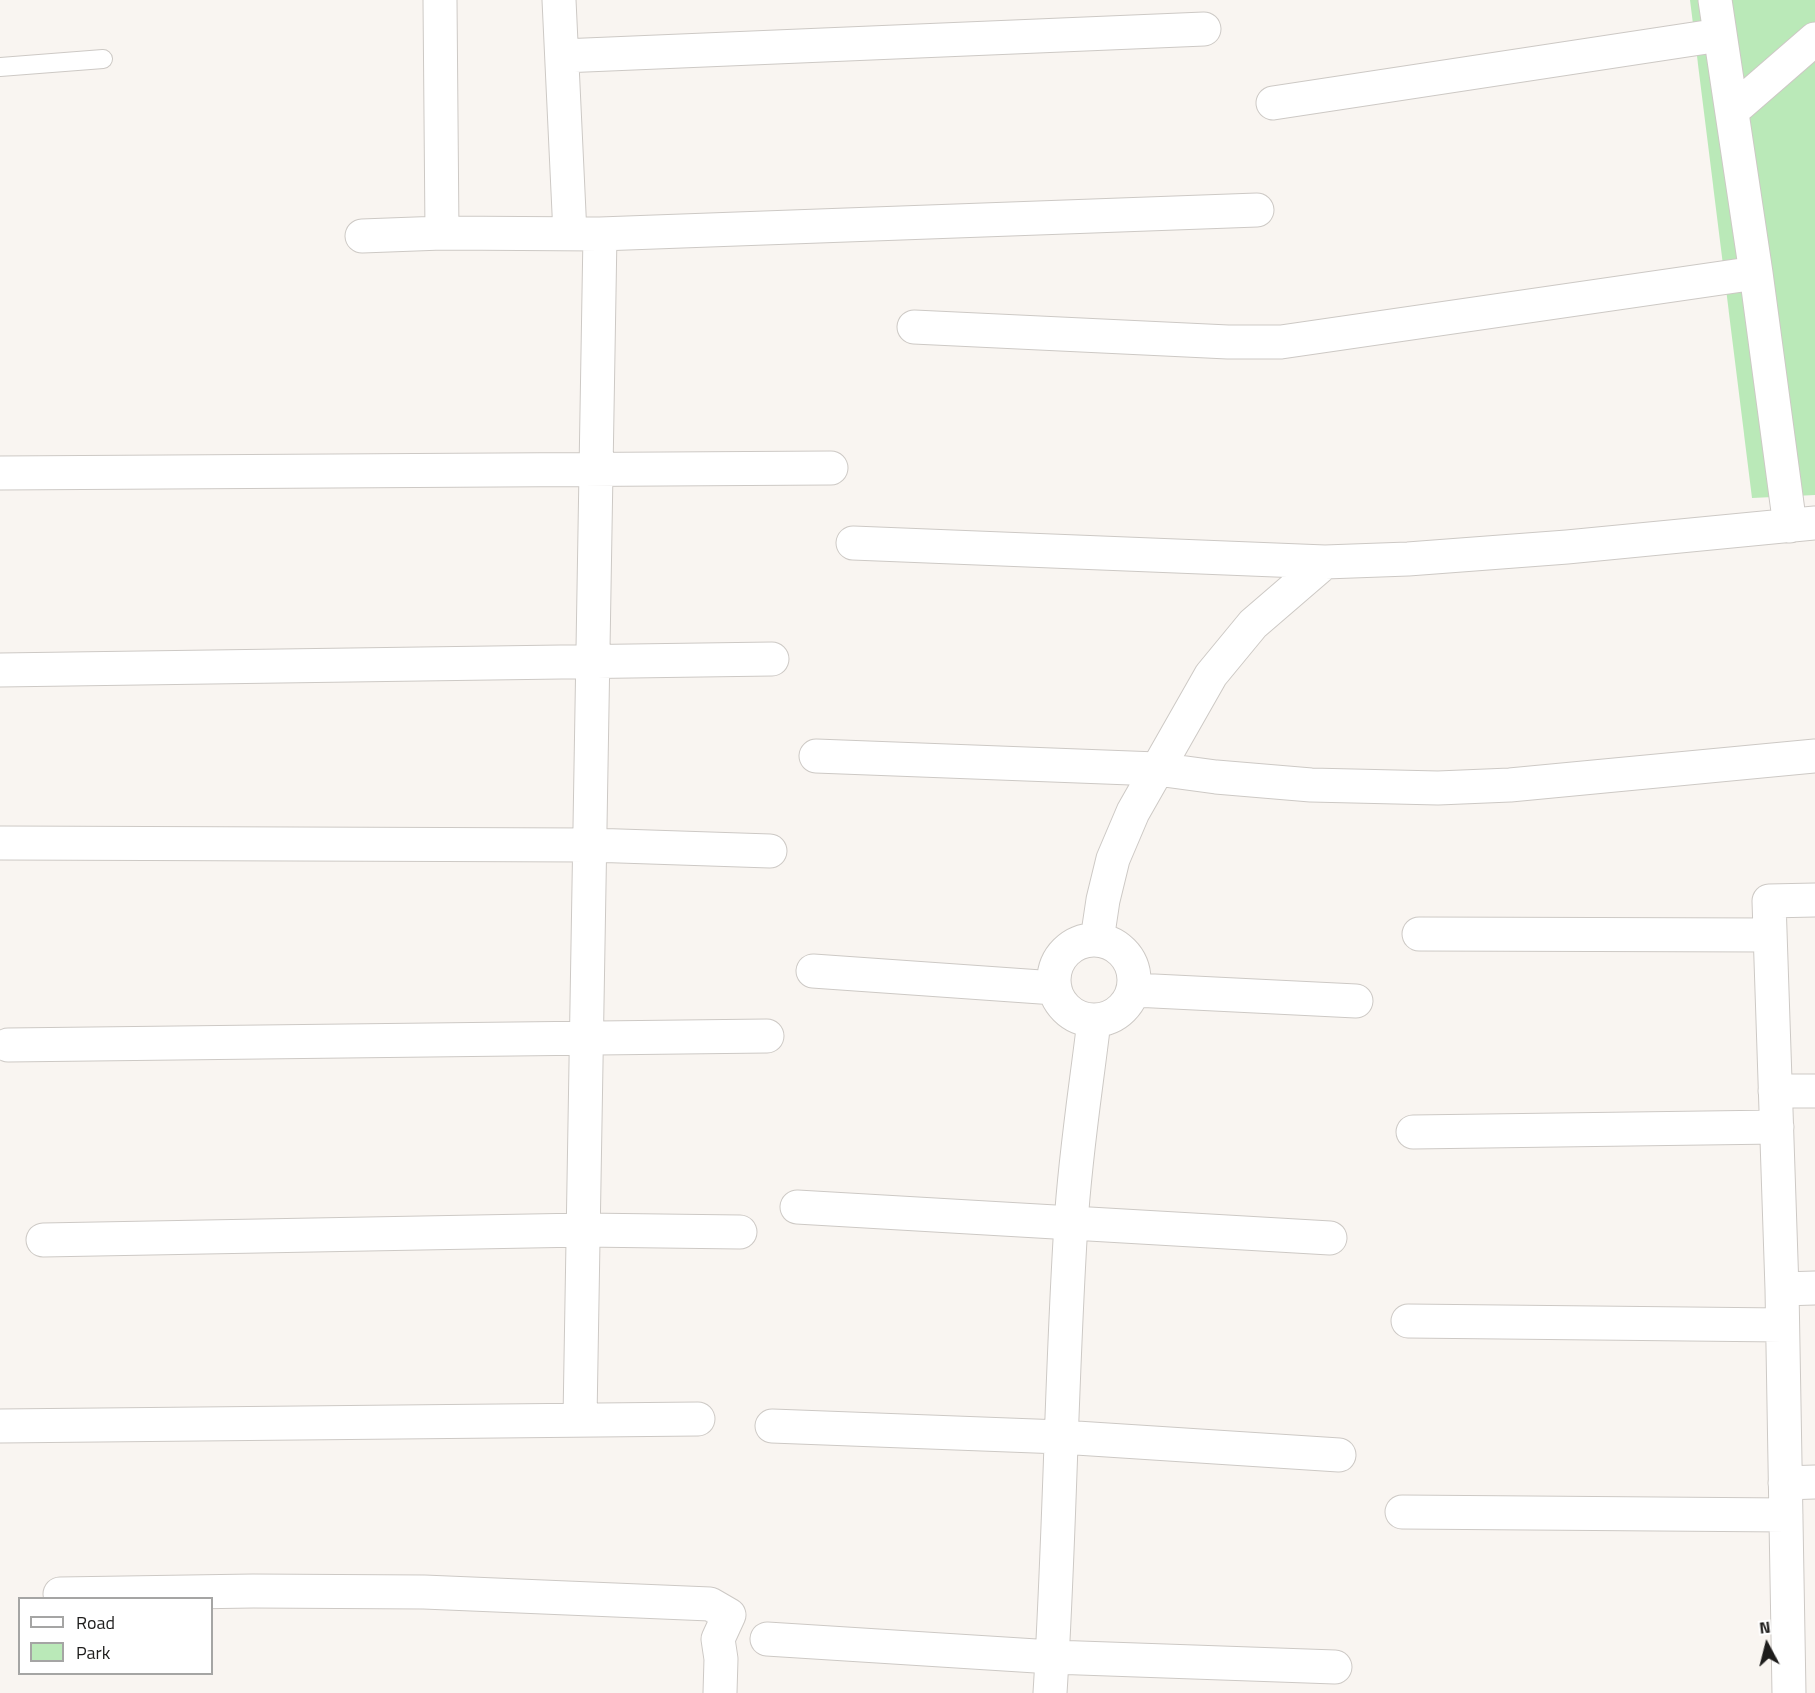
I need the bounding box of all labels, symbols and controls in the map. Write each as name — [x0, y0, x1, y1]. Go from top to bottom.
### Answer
legend — [18, 1597, 213, 1675]
text: Road — [76, 1609, 115, 1636]
north arrow — [1737, 1615, 1797, 1675]
text: N — [1758, 1615, 1772, 1640]
text: Park — [76, 1639, 110, 1666]

